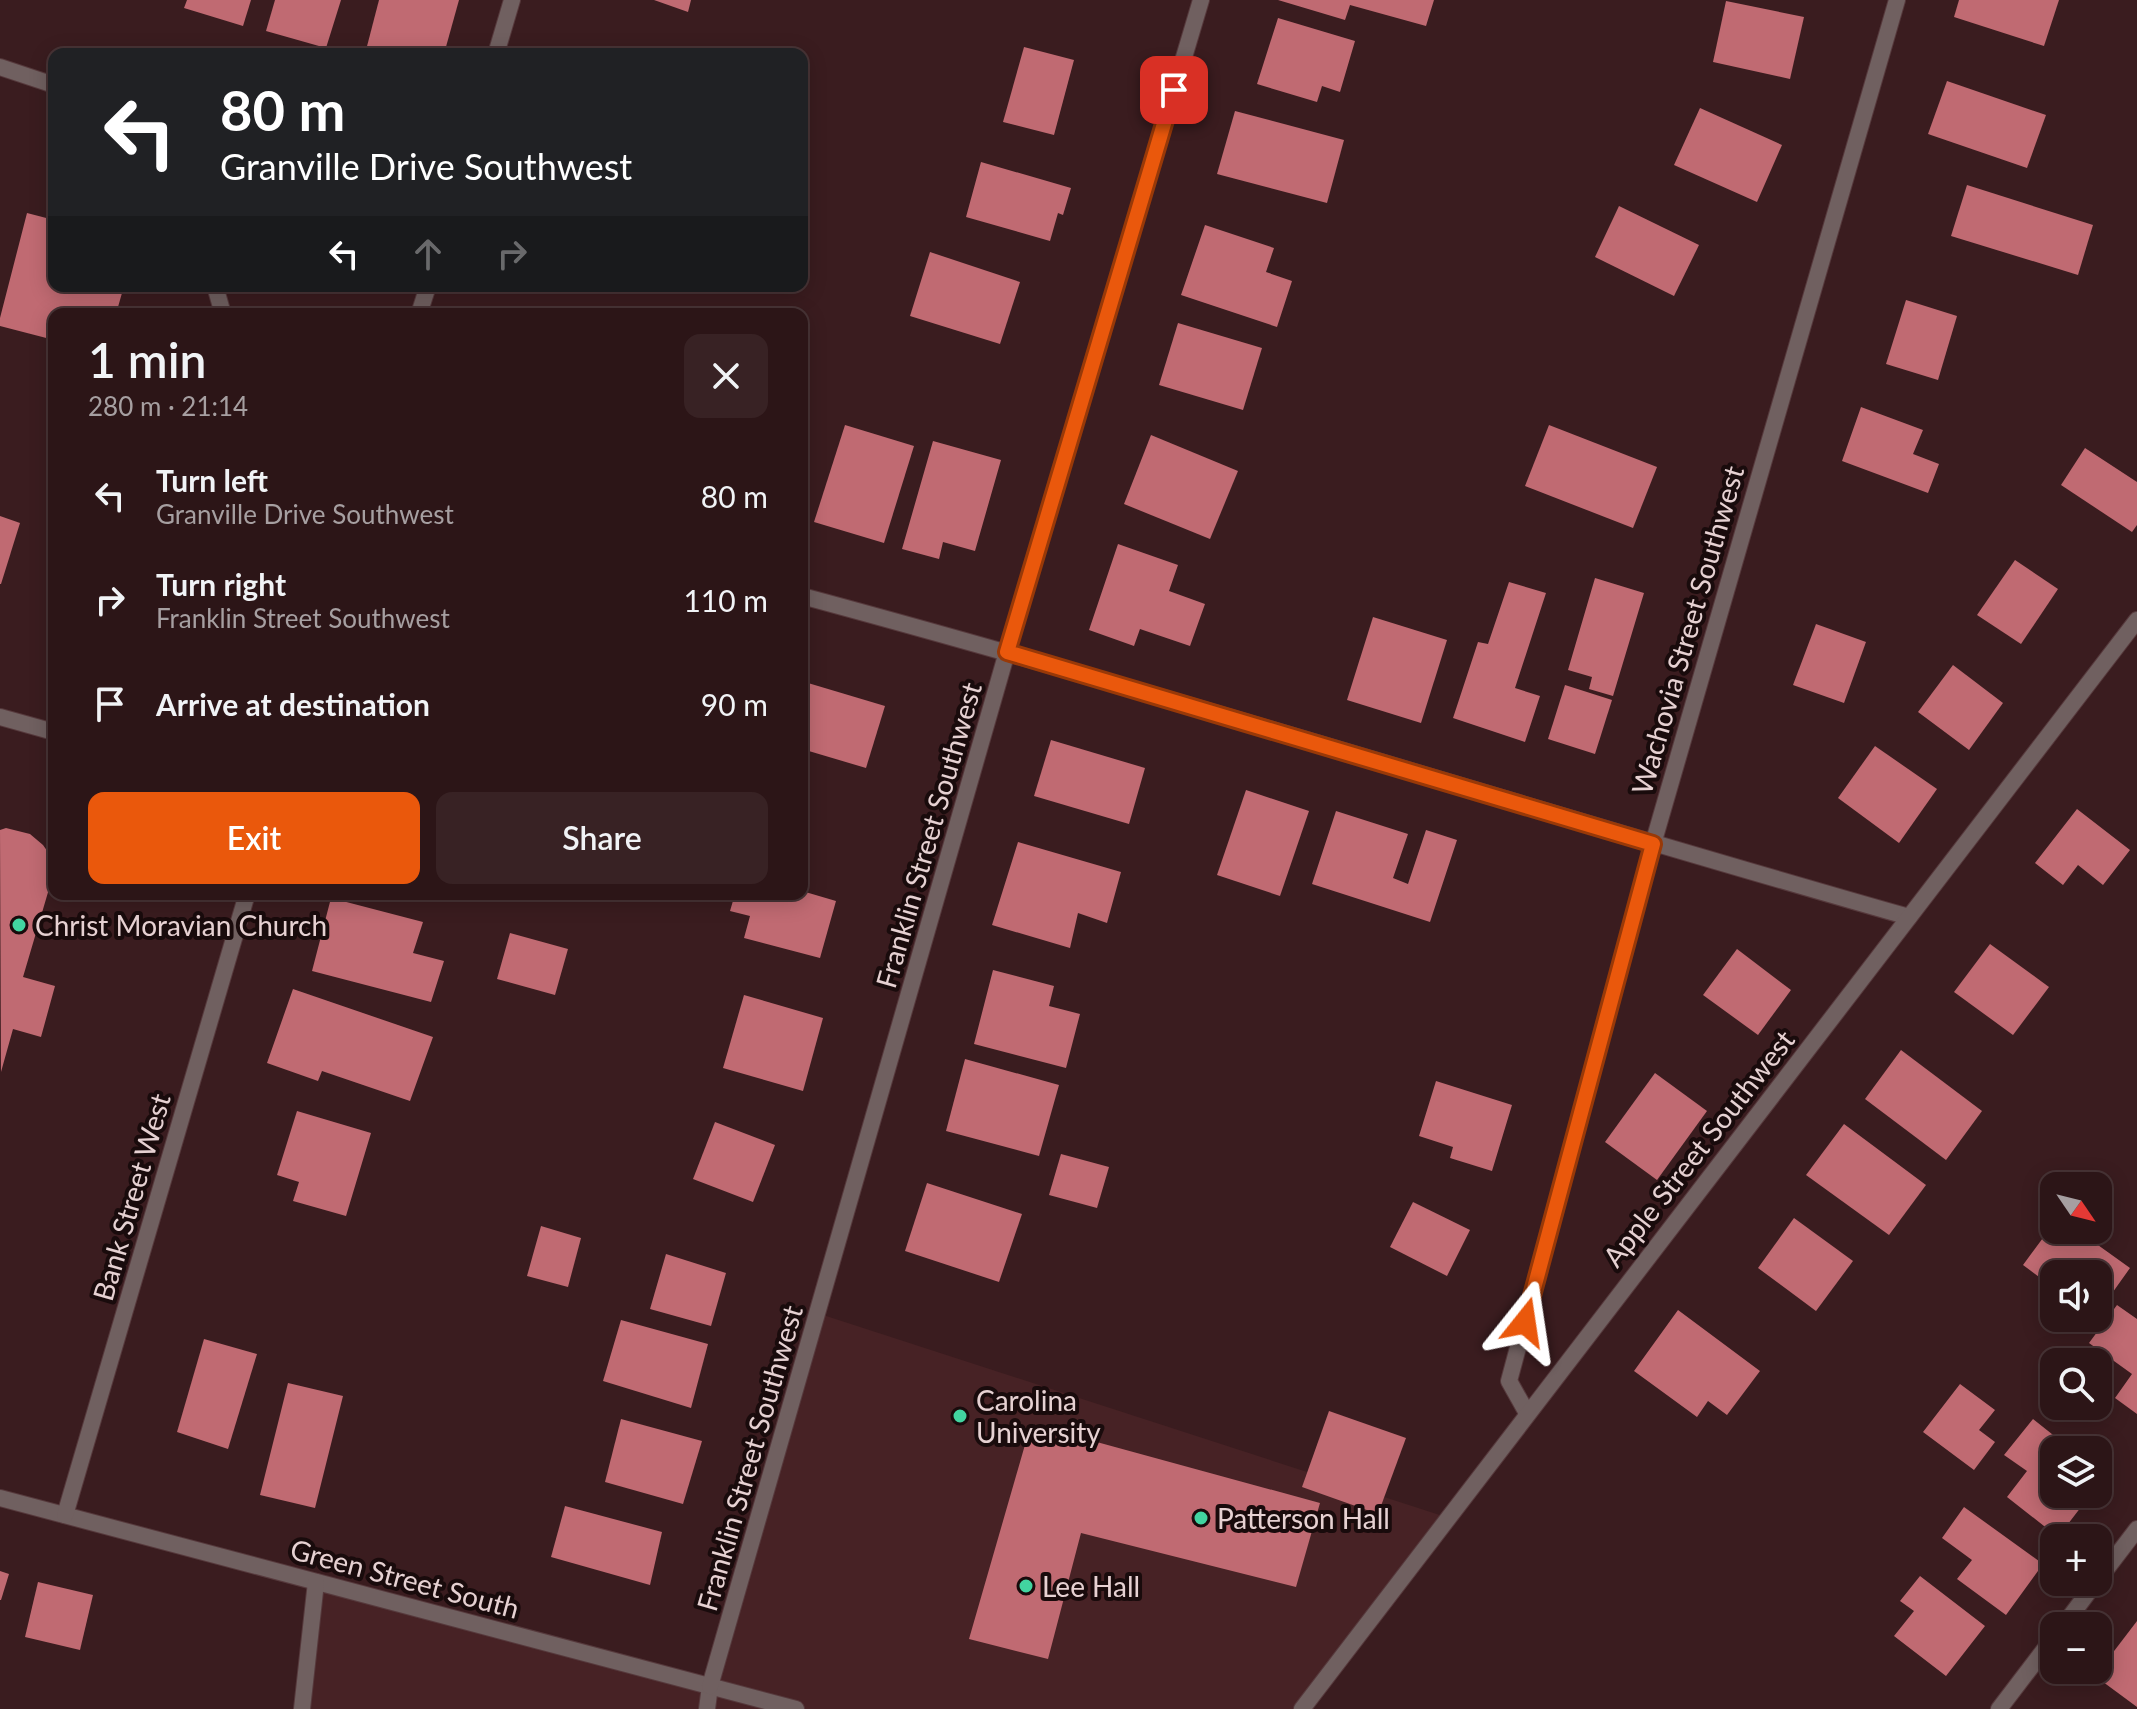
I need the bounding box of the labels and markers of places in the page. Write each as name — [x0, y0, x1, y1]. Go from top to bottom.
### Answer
pin — [1140, 56, 1208, 124]
place label: Christ Moravian Church — [35, 908, 327, 942]
marker: Christ Moravian Church — [10, 916, 28, 934]
place label: Carolina University — [976, 1383, 1101, 1449]
marker: Carolina University — [951, 1407, 969, 1425]
place label: Patterson Hall — [1217, 1501, 1390, 1535]
marker: Patterson Hall — [1192, 1509, 1210, 1527]
place label: Lee Hall — [1042, 1569, 1140, 1603]
marker: Lee Hall — [1017, 1577, 1035, 1595]

